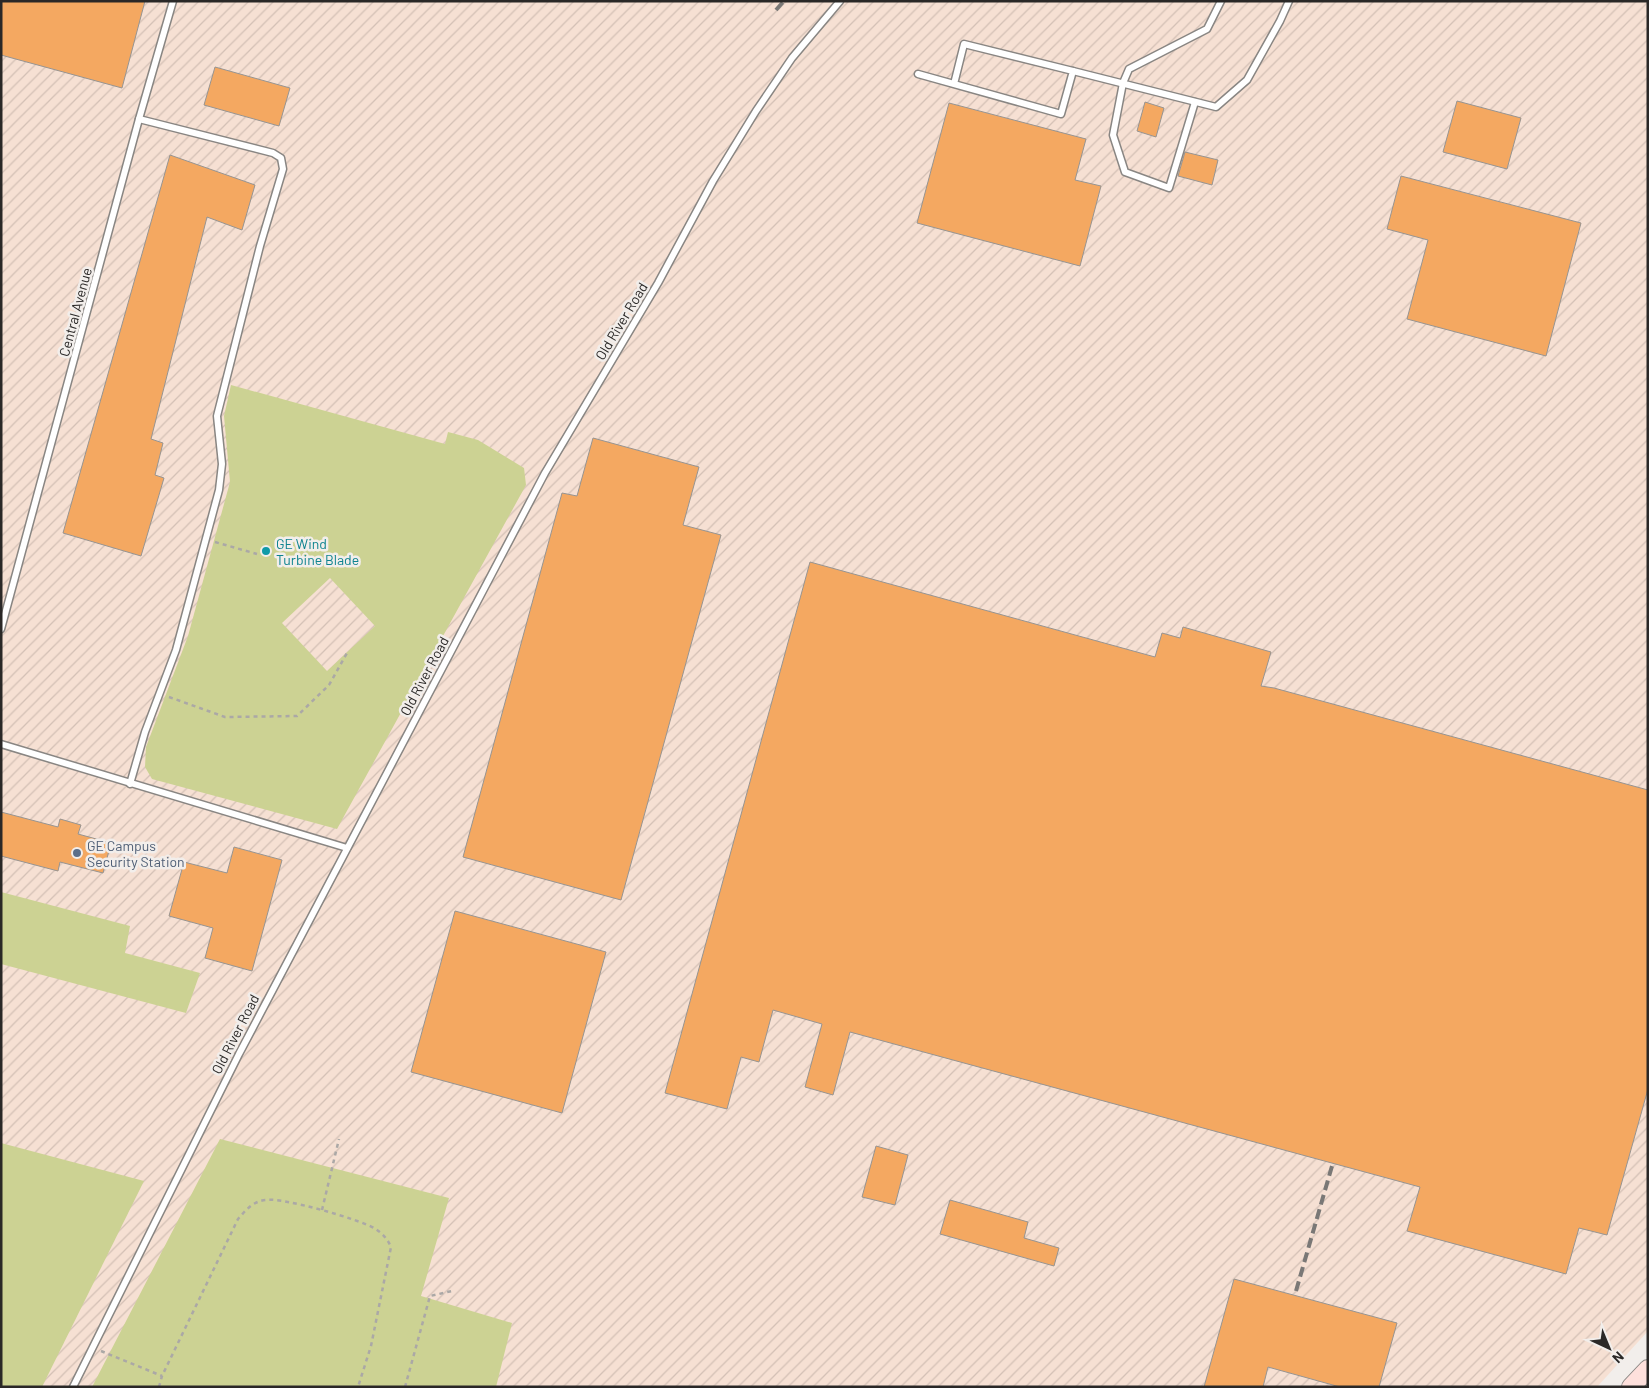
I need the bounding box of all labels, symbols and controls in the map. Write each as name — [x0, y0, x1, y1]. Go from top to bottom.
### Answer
street label: Central Avenue — [55, 266, 95, 358]
street label: Old River Road — [591, 279, 651, 363]
place label: GE Wind Turbine Blade — [276, 535, 359, 568]
marker: GE Wind Turbine Blade — [260, 545, 272, 557]
street label: Old River Road — [396, 633, 452, 719]
place label: GE Campus Security Station — [87, 837, 185, 870]
marker: GE Campus Security Station — [71, 847, 83, 859]
street label: Old River Road — [208, 991, 262, 1077]
north arrow — [1584, 1323, 1634, 1373]
text: N — [1609, 1348, 1628, 1367]

